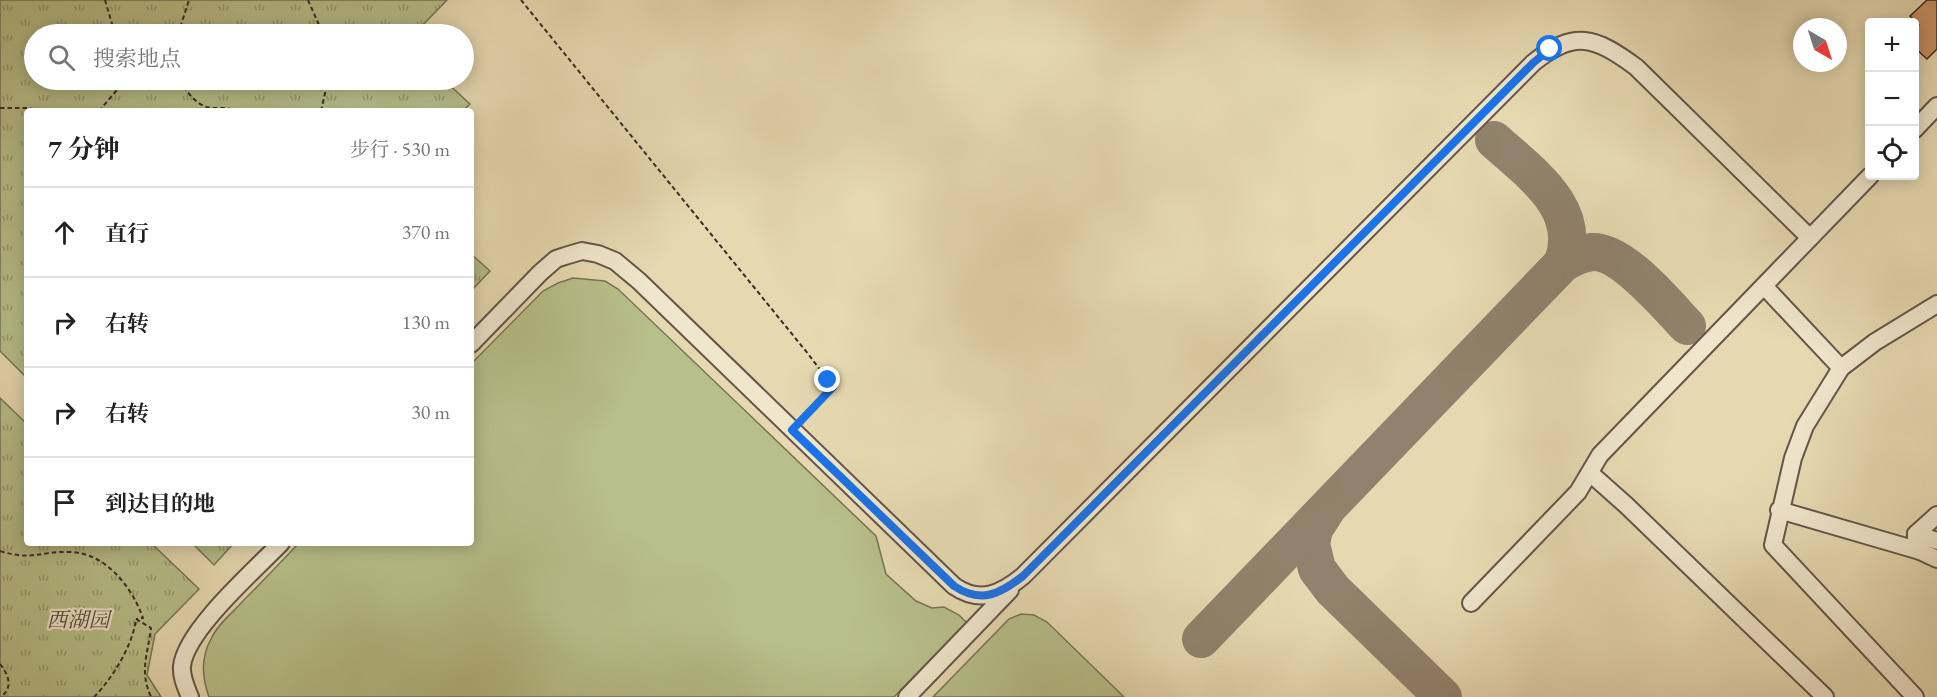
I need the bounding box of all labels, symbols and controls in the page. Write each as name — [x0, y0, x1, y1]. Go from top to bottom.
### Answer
north arrow — [1793, 18, 1847, 72]
map controls — [1865, 18, 1919, 180]
button: + — [1865, 18, 1919, 72]
search box — [24, 24, 474, 90]
route start — [1536, 35, 1562, 61]
icon: search — [45, 41, 78, 74]
text: 搜索地点 — [93, 44, 181, 73]
button: − — [1865, 72, 1919, 126]
button: locate — [1865, 126, 1919, 180]
text: 7 分钟 — [48, 132, 120, 166]
text: 步行 · 530 m — [350, 136, 450, 162]
icon: ahead — [48, 216, 81, 249]
text: 直行 — [105, 219, 149, 248]
text: 370 m — [402, 219, 450, 245]
icon: right — [48, 306, 81, 339]
text: 右转 — [105, 309, 149, 338]
text: 130 m — [402, 309, 450, 335]
route end — [814, 366, 840, 392]
icon: right — [48, 396, 81, 429]
text: 右转 — [105, 399, 149, 428]
text: 30 m — [411, 399, 450, 425]
icon: arrive — [48, 486, 81, 519]
text: 到达目的地 — [105, 489, 215, 518]
park label: 西湖园 — [47, 606, 112, 633]

